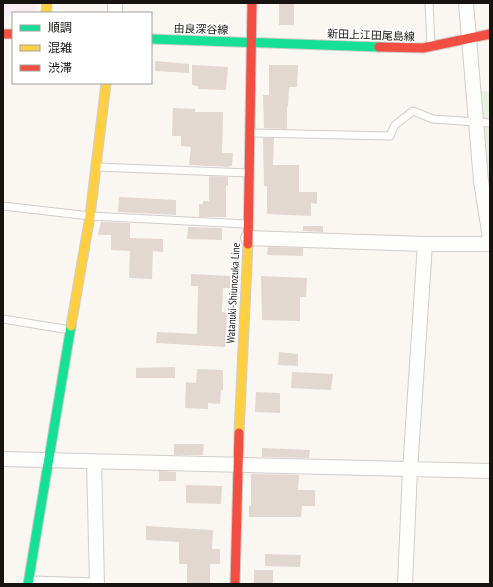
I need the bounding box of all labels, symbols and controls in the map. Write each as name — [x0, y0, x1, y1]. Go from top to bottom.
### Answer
legend — [12, 12, 152, 84]
text: 順調 — [48, 20, 72, 35]
street label: 由良深谷線 — [173, 21, 229, 37]
street label: 新田上江田尾島線 — [327, 26, 415, 44]
text: 混雑 — [48, 40, 72, 55]
text: 渋滞 — [48, 60, 72, 75]
street label: Watanuki-Shiunozuka Line — [223, 242, 243, 344]

